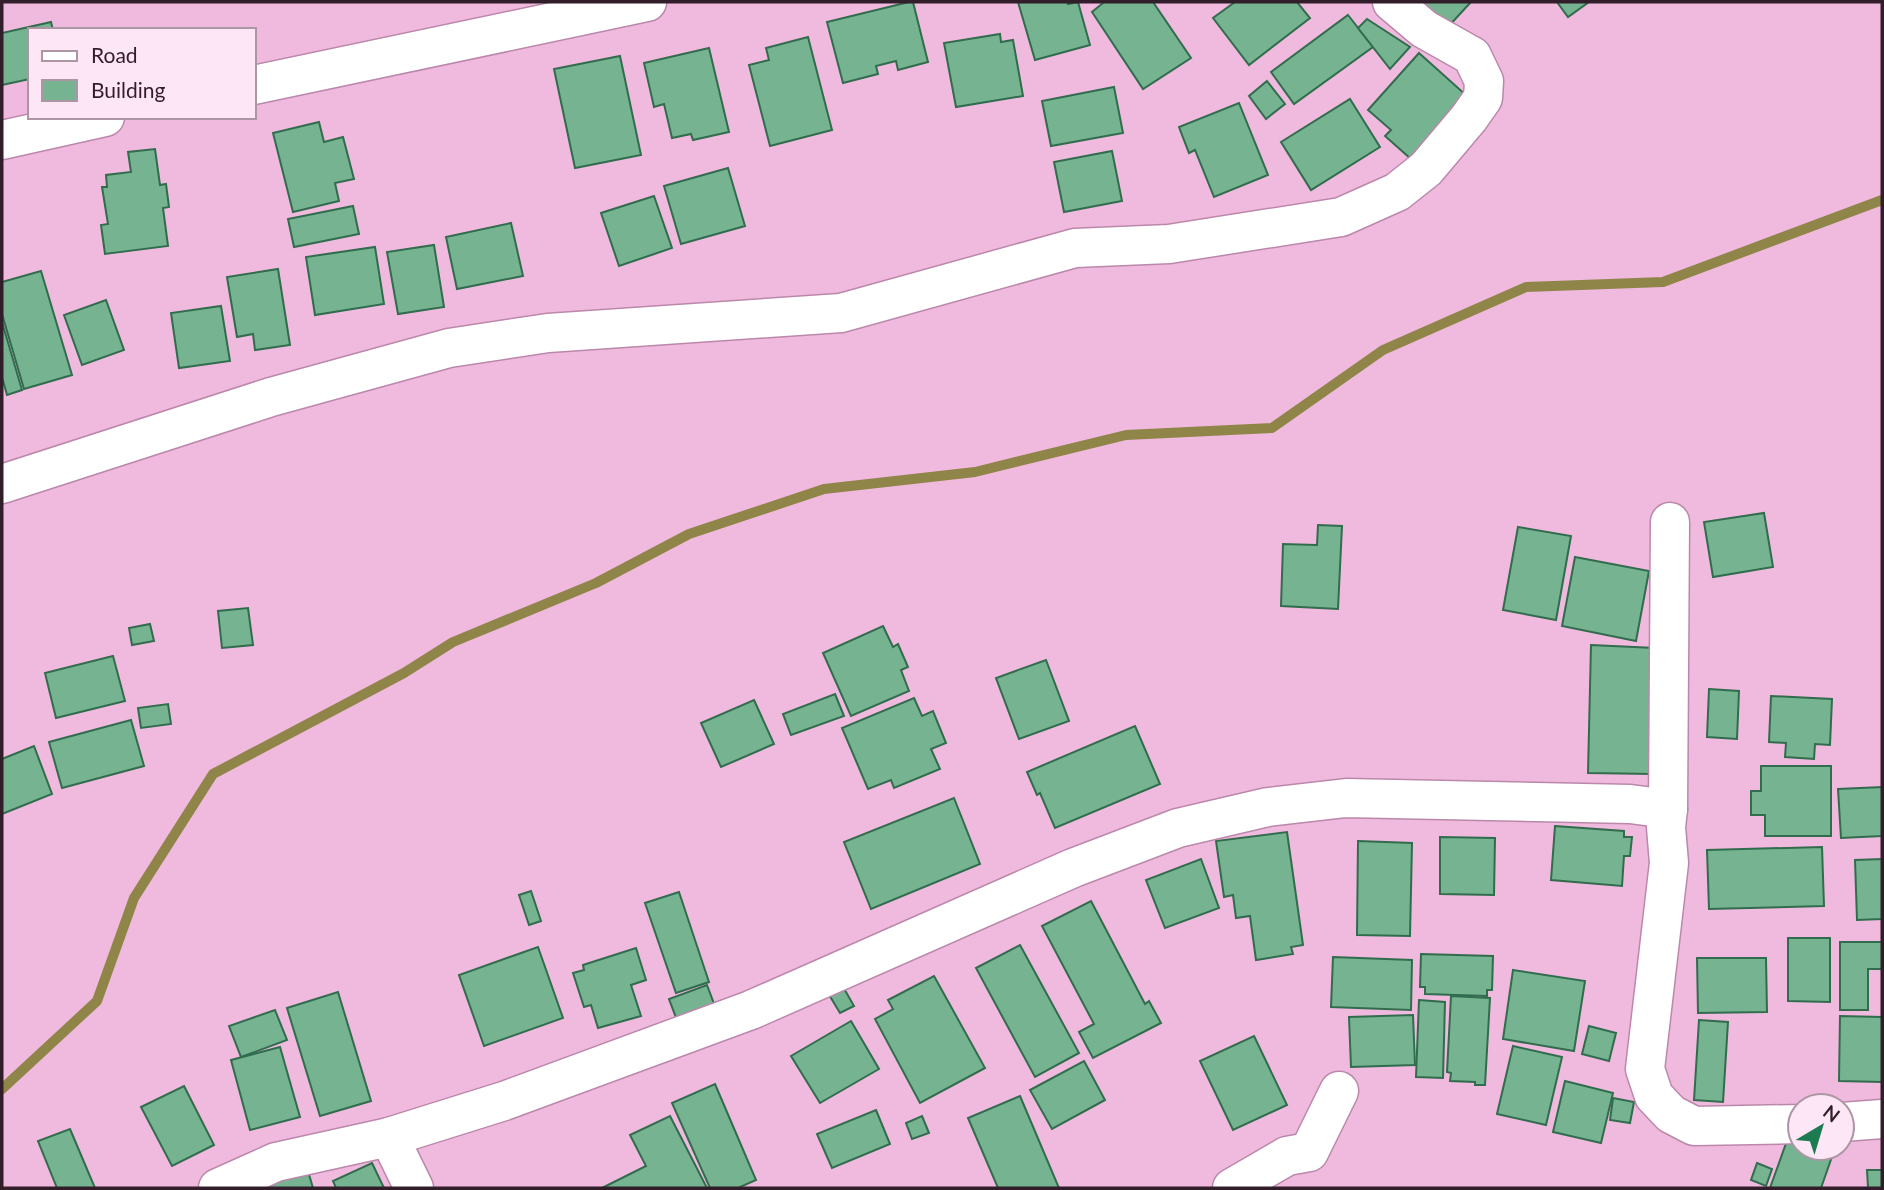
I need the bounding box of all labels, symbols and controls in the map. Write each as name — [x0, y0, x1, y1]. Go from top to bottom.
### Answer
legend — [28, 28, 256, 119]
text: Road — [91, 42, 138, 67]
text: Building — [91, 77, 166, 102]
north arrow — [1786, 1092, 1856, 1162]
text: N — [1819, 1100, 1845, 1127]

